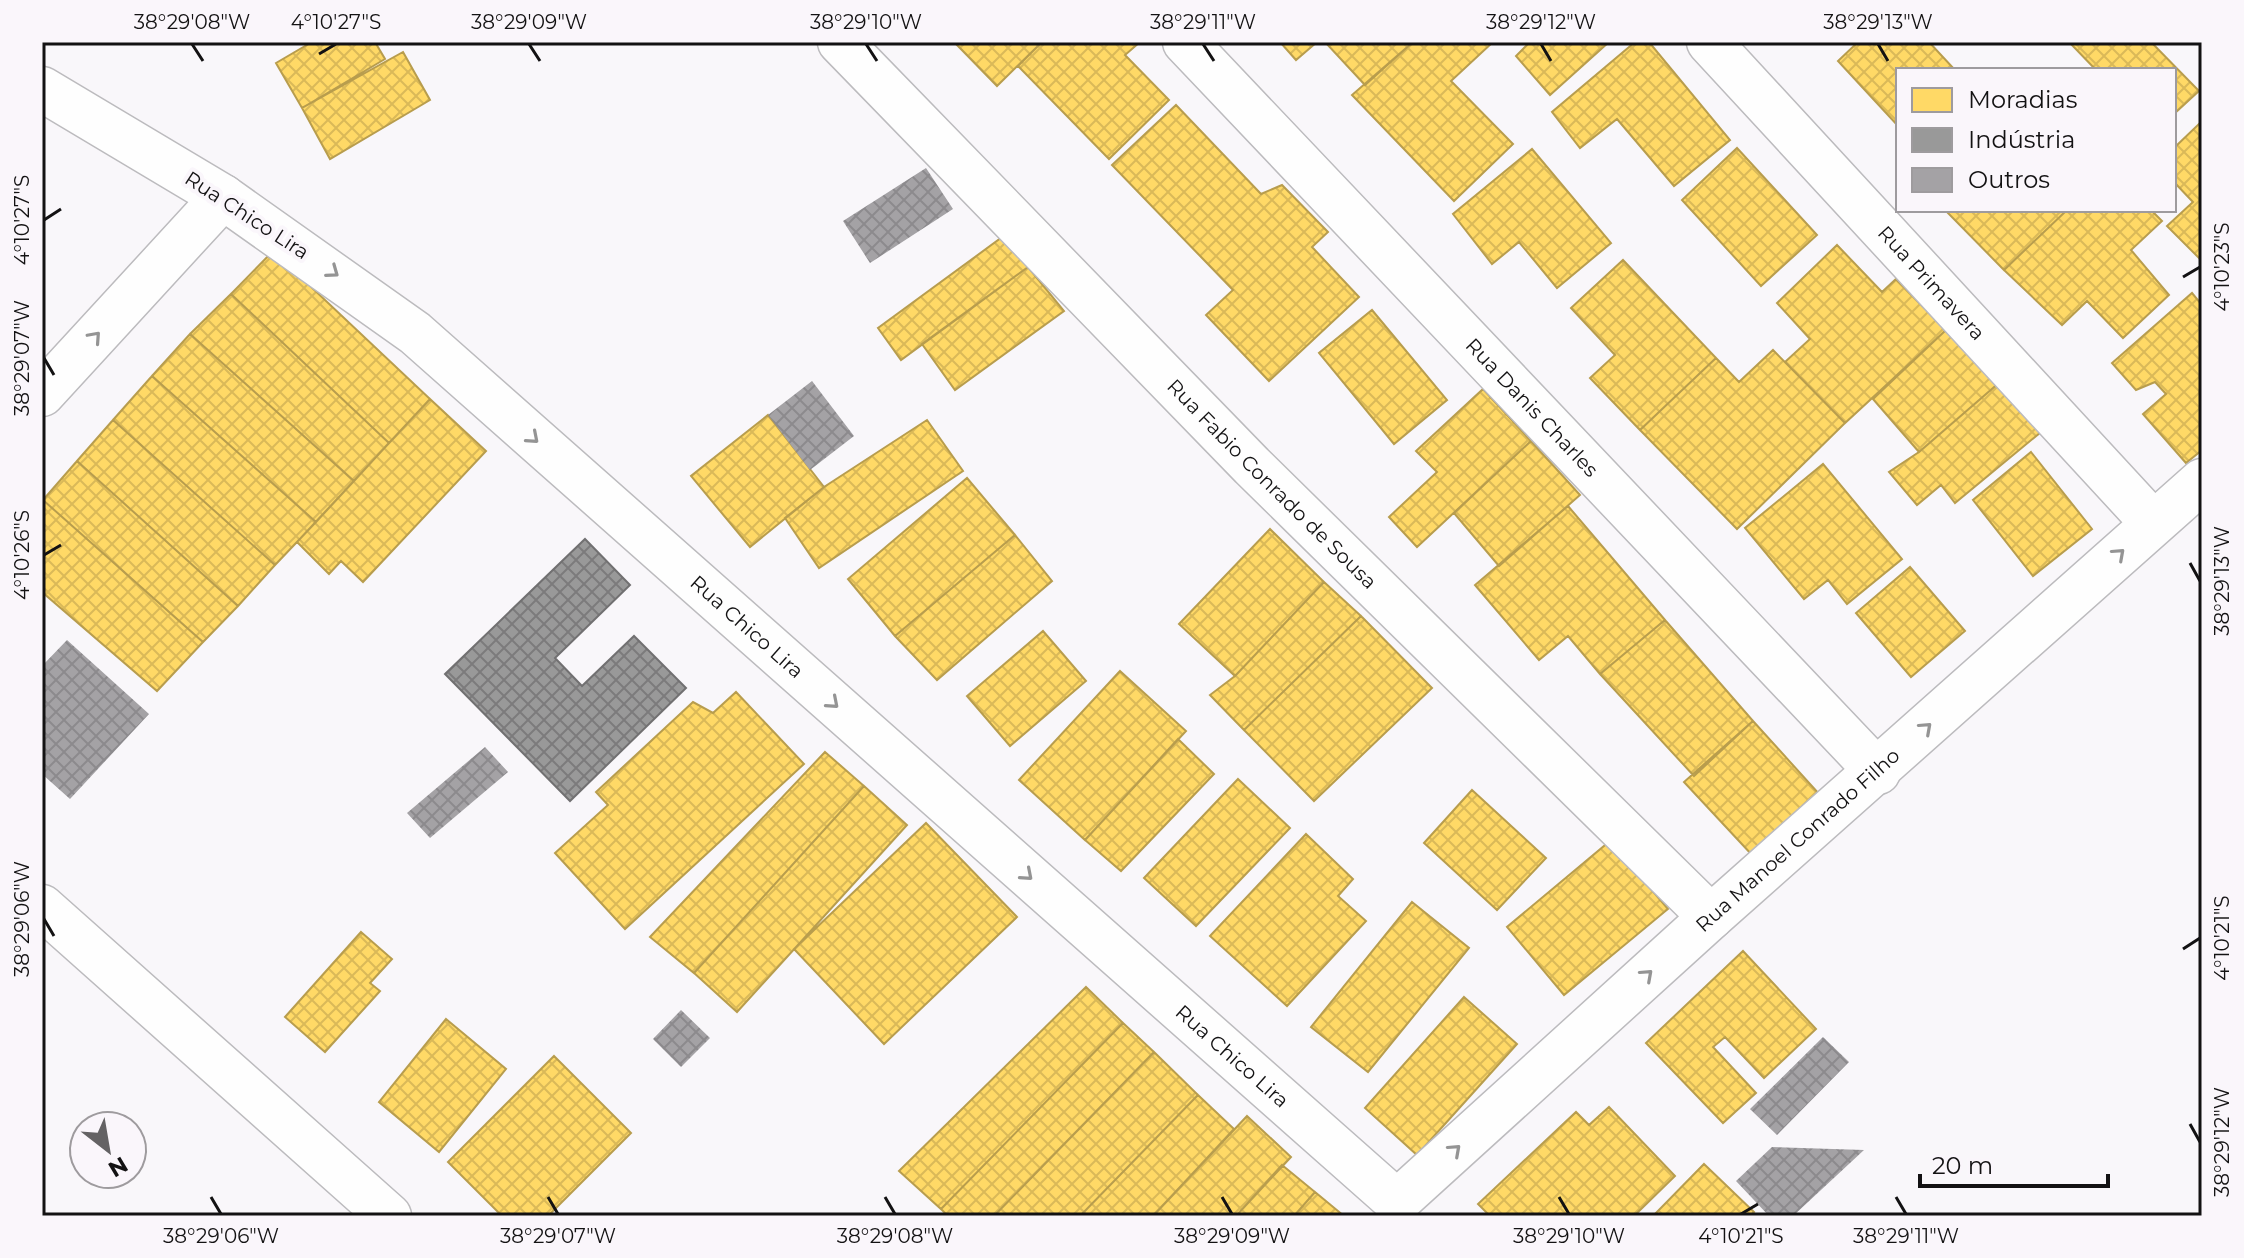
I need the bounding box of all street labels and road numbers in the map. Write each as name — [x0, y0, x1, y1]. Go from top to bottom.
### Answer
street label: Rua Chico Lira — [180, 166, 314, 264]
street label: Rua Primavera — [1873, 221, 1990, 345]
street label: Rua Danis Charles — [1461, 333, 1603, 482]
street label: Rua Fabio Conrado de Sousa — [1162, 374, 1382, 594]
street label: Rua Chico Lira — [685, 570, 808, 683]
street label: Rua Manoel Conrado Filho — [1691, 743, 1904, 937]
street label: Rua Chico Lira — [1171, 1000, 1294, 1113]

